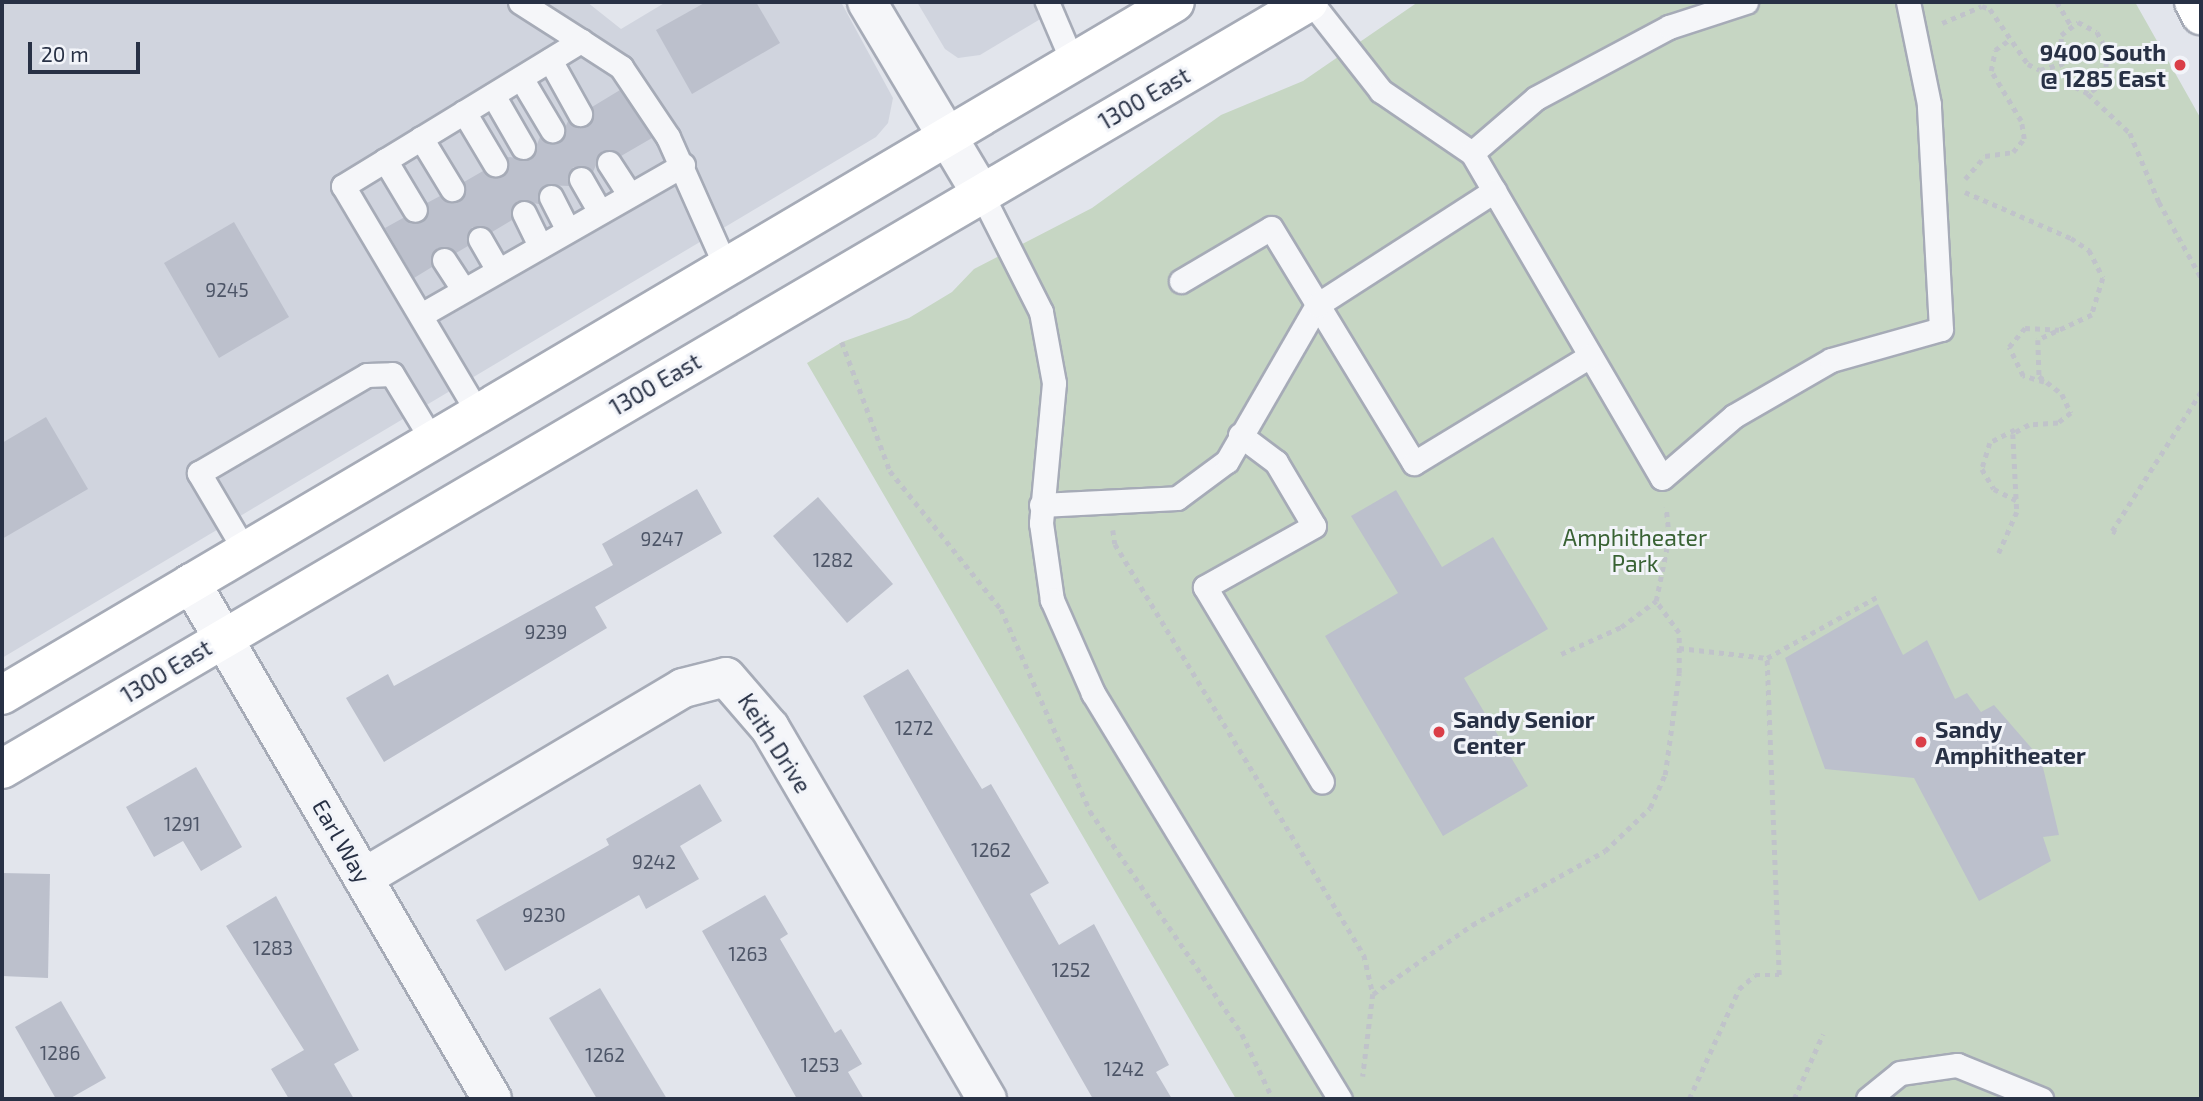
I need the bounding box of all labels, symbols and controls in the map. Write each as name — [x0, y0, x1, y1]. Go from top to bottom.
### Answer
scale bar — [32, 28, 144, 72]
place label: 9400 South @ 1285 East — [2040, 38, 2166, 92]
text: 20 m — [41, 41, 89, 66]
marker: 9400 South @ 1285 East — [2172, 57, 2188, 73]
street label: 1300 East — [1093, 61, 1195, 135]
house number: 9245 — [205, 279, 249, 301]
street label: 1300 East — [604, 347, 706, 421]
park label: Amphitheater Park — [1563, 523, 1707, 577]
house number: 9247 — [641, 528, 683, 550]
house number: 1282 — [813, 549, 853, 571]
house number: 9239 — [525, 621, 567, 643]
street label: 1300 East — [116, 633, 216, 709]
street label: Keith Drive — [733, 688, 817, 798]
place label: Sandy Senior Center — [1453, 705, 1595, 759]
place label: Sandy Amphitheater — [1935, 715, 2086, 769]
house number: 1272 — [895, 717, 933, 739]
marker: Sandy Senior Center — [1431, 724, 1447, 740]
marker: Sandy Amphitheater — [1913, 734, 1929, 750]
street label: Earl Way — [307, 794, 377, 888]
house number: 1291 — [164, 813, 200, 835]
house number: 1262 — [971, 839, 1011, 861]
house number: 9242 — [632, 851, 676, 873]
house number: 9230 — [522, 904, 566, 926]
house number: 1283 — [253, 937, 293, 959]
house number: 1263 — [728, 943, 768, 965]
house number: 1252 — [1051, 959, 1091, 981]
house number: 1286 — [40, 1042, 80, 1064]
house number: 1262 — [585, 1044, 625, 1066]
house number: 1253 — [801, 1054, 839, 1076]
house number: 1242 — [1104, 1058, 1144, 1080]

